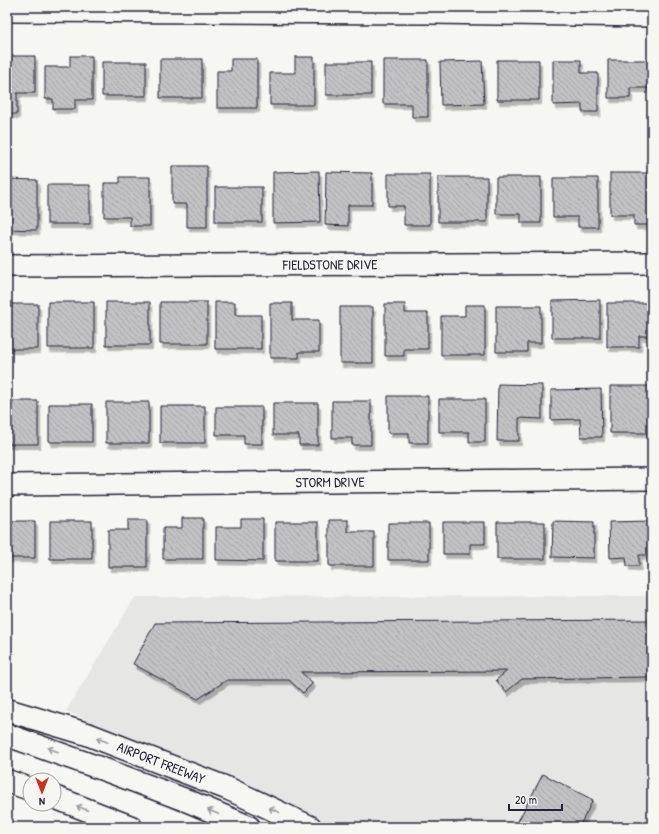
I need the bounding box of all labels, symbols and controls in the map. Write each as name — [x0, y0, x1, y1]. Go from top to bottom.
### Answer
street label: FIELDSTONE DRIVE — [282, 254, 377, 274]
street label: STORM DRIVE — [295, 472, 365, 491]
one-way arrow — [97, 736, 109, 744]
street label: AIRPORT FREEWAY — [115, 737, 209, 788]
one-way arrow — [47, 746, 59, 754]
north arrow — [22, 772, 62, 812]
scale bar — [509, 786, 562, 812]
text: 20 m — [515, 791, 537, 808]
text: N — [39, 795, 45, 809]
one-way arrow — [76, 803, 88, 811]
one-way arrow — [269, 806, 281, 813]
one-way arrow — [208, 808, 220, 815]

